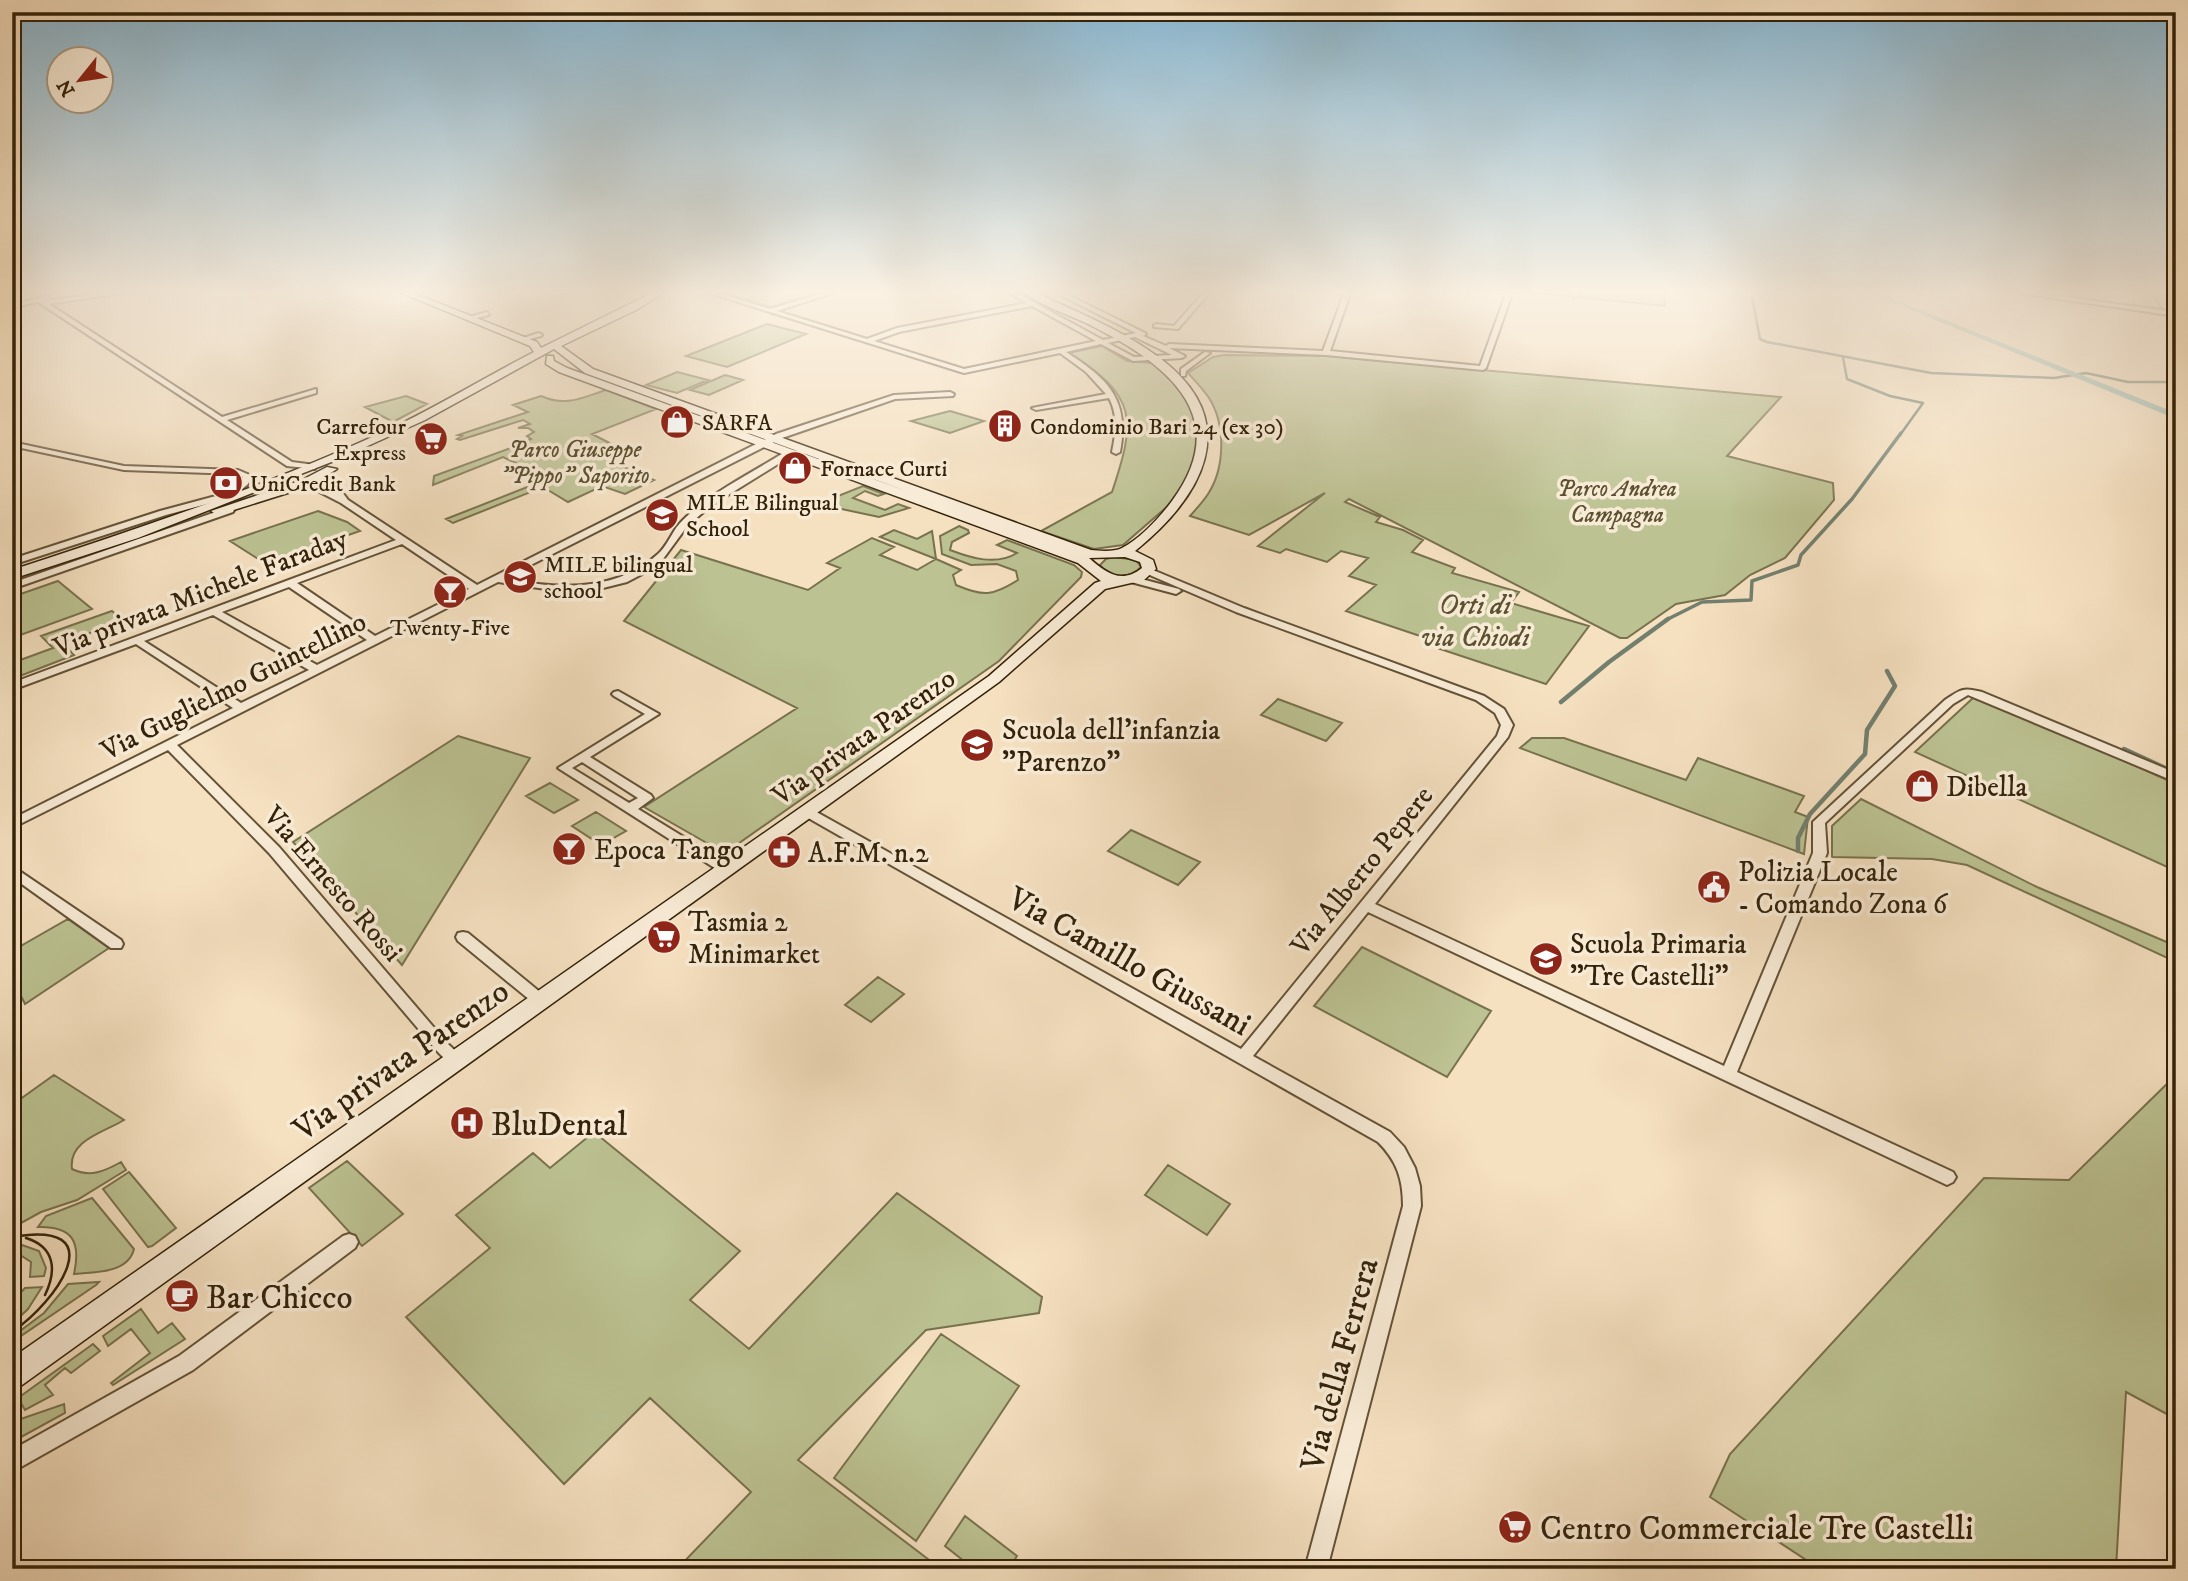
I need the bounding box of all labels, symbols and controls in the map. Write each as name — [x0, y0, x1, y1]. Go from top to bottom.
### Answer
north arrow — [46, 46, 116, 116]
text: N — [53, 75, 80, 100]
shop icon: SARFA — [658, 403, 696, 441]
building icon: Condominio Bari 24 (ex 30) — [986, 407, 1024, 445]
place label: SARFA — [702, 409, 772, 438]
place label: Carrefour Express — [316, 413, 406, 468]
place label: Condominio Bari 24 (ex 30) — [1030, 413, 1284, 442]
supermarket icon: Carrefour Express — [412, 420, 450, 458]
park label: Parco Giuseppe "Pippo" Saporito — [500, 436, 650, 491]
shop icon: Fornace Curti — [776, 449, 814, 487]
place label: Fornace Curti — [820, 455, 947, 484]
bank icon: UniCredit Bank — [207, 464, 245, 502]
place label: UniCredit Bank — [250, 470, 396, 499]
park label: Parco Andrea Campagna — [1557, 475, 1677, 530]
place label: MILE Bilingual School — [686, 489, 839, 544]
school or university icon: MILE Bilingual School — [643, 496, 681, 534]
street label: Via privata Michele Faraday — [48, 521, 353, 666]
place label: MILE bilingual school — [544, 551, 693, 606]
school or university icon: MILE bilingual school — [501, 558, 539, 596]
bar icon: Twenty-Five — [431, 573, 469, 611]
park label: Orti di via Chiodi — [1420, 588, 1531, 655]
street label: Via Guglielmo Guintellino — [94, 604, 372, 769]
place label: Twenty-Five — [390, 614, 510, 643]
street label: Via privata Parenzo — [765, 661, 962, 814]
place label: Scuola dell'infanzia "Parenzo" — [1002, 713, 1220, 780]
school or university icon: Scuola dell'infanzia "Parenzo" — [958, 726, 996, 764]
shop icon: Dibella — [1903, 767, 1941, 805]
place label: Dibella — [1946, 770, 2028, 805]
street label: Via Alberto Pepere — [1283, 779, 1441, 963]
street label: Via Ernesto Rossi — [255, 798, 410, 969]
bar icon: Epoca Tango — [550, 830, 588, 868]
place label: Epoca Tango — [594, 833, 744, 868]
pharmacy icon: A.F.M. n.2 — [765, 833, 803, 871]
place label: A.F.M. n.2 — [808, 836, 929, 871]
place label: Polizia Locale - Comando Zona 6 — [1738, 855, 1949, 922]
public building icon: Polizia Locale - Comando Zona 6 — [1695, 868, 1733, 906]
street label: Via Camillo Giussani — [999, 878, 1257, 1046]
place label: Tasmia 2 Minimarket — [688, 905, 820, 972]
supermarket icon: Tasmia 2 Minimarket — [645, 918, 683, 956]
place label: Scuola Primaria "Tre Castelli" — [1570, 927, 1747, 994]
school or university icon: Scuola Primaria "Tre Castelli" — [1527, 940, 1565, 978]
street label: Via privata Parenzo — [285, 971, 517, 1151]
hospital icon: BluDental — [448, 1104, 486, 1142]
place label: BluDental — [491, 1105, 627, 1146]
street label: Via della Ferrera — [1292, 1254, 1389, 1477]
cafe icon: Bar Chicco — [163, 1277, 201, 1315]
place label: Bar Chicco — [206, 1278, 353, 1319]
supermarket icon: Centro Commerciale Tre Castelli — [1496, 1508, 1534, 1546]
place label: Centro Commerciale Tre Castelli — [1540, 1509, 1973, 1550]

